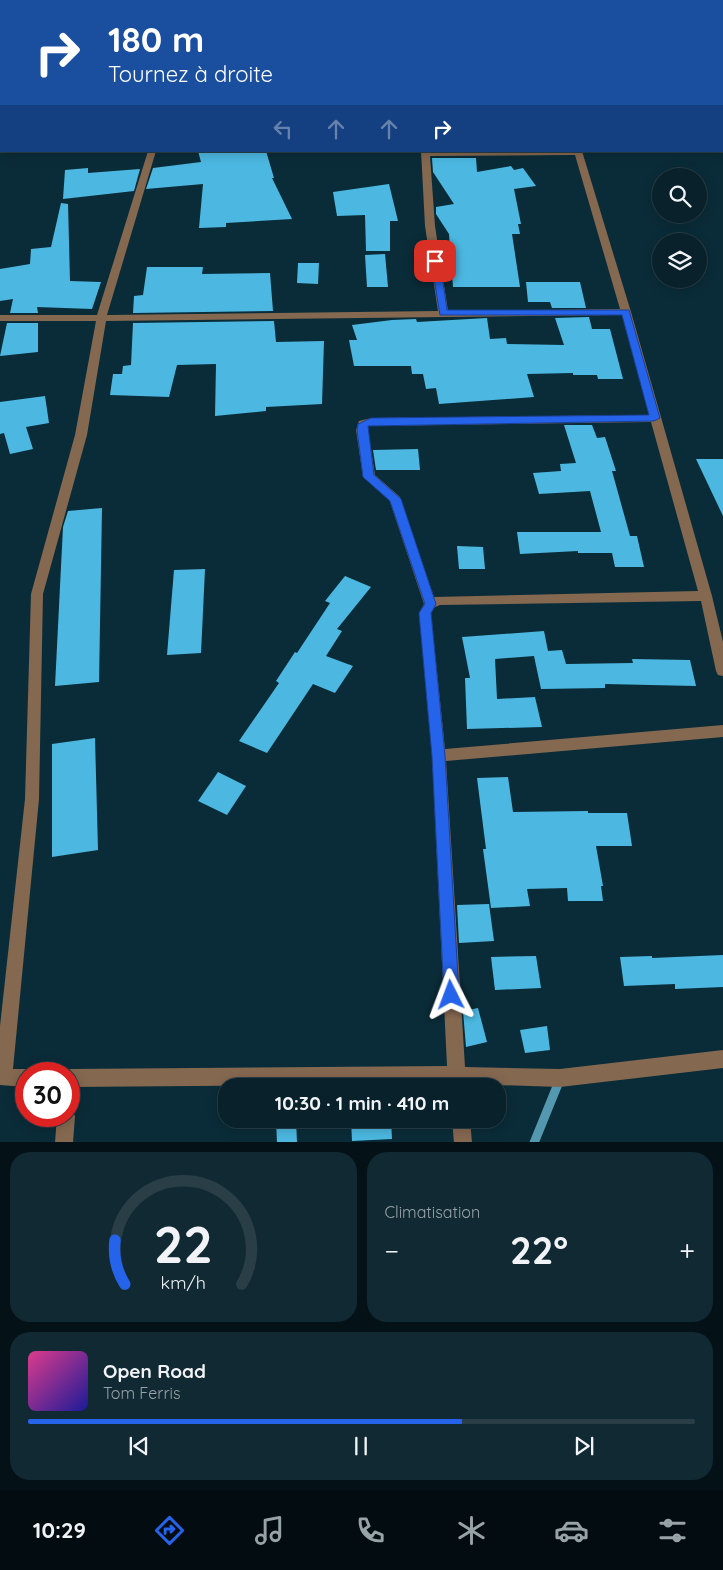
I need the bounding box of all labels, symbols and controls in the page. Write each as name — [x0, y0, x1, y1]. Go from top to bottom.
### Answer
text: 180 m — [108, 17, 204, 61]
icon: right — [25, 20, 90, 85]
text: Tournez à droite — [108, 60, 273, 88]
icon: left — [269, 115, 297, 143]
icon: ahead — [322, 115, 350, 143]
icon: ahead — [375, 115, 403, 143]
icon: right — [428, 115, 456, 143]
map controls — [652, 168, 707, 288]
button: search — [652, 168, 707, 223]
button: layers — [652, 233, 707, 288]
pin — [414, 240, 456, 282]
icon: arrive — [421, 247, 449, 275]
position arrow — [424, 968, 476, 1020]
speed limit sign: 30 — [15, 1062, 80, 1127]
text: 10:30 · 1 min · 410 m — [275, 1091, 449, 1115]
text: Climatisation — [385, 1202, 480, 1222]
text: 22 — [154, 1211, 213, 1276]
text: 22° — [510, 1226, 568, 1274]
text: − — [385, 1233, 399, 1268]
text: + — [679, 1233, 695, 1268]
text: km/h — [161, 1271, 206, 1293]
text: Open Road — [103, 1359, 206, 1383]
text: Tom Ferris — [103, 1383, 180, 1403]
icon: previous — [125, 1432, 153, 1460]
icon: pause — [347, 1432, 375, 1460]
icon: next — [570, 1432, 598, 1460]
icon: directions — [152, 1513, 187, 1548]
icon: music — [252, 1513, 287, 1548]
icon: phone — [353, 1513, 388, 1548]
icon: climate — [454, 1513, 489, 1548]
icon: car — [554, 1513, 589, 1548]
icon: filters — [655, 1513, 690, 1548]
text: 10:29 — [33, 1516, 86, 1544]

